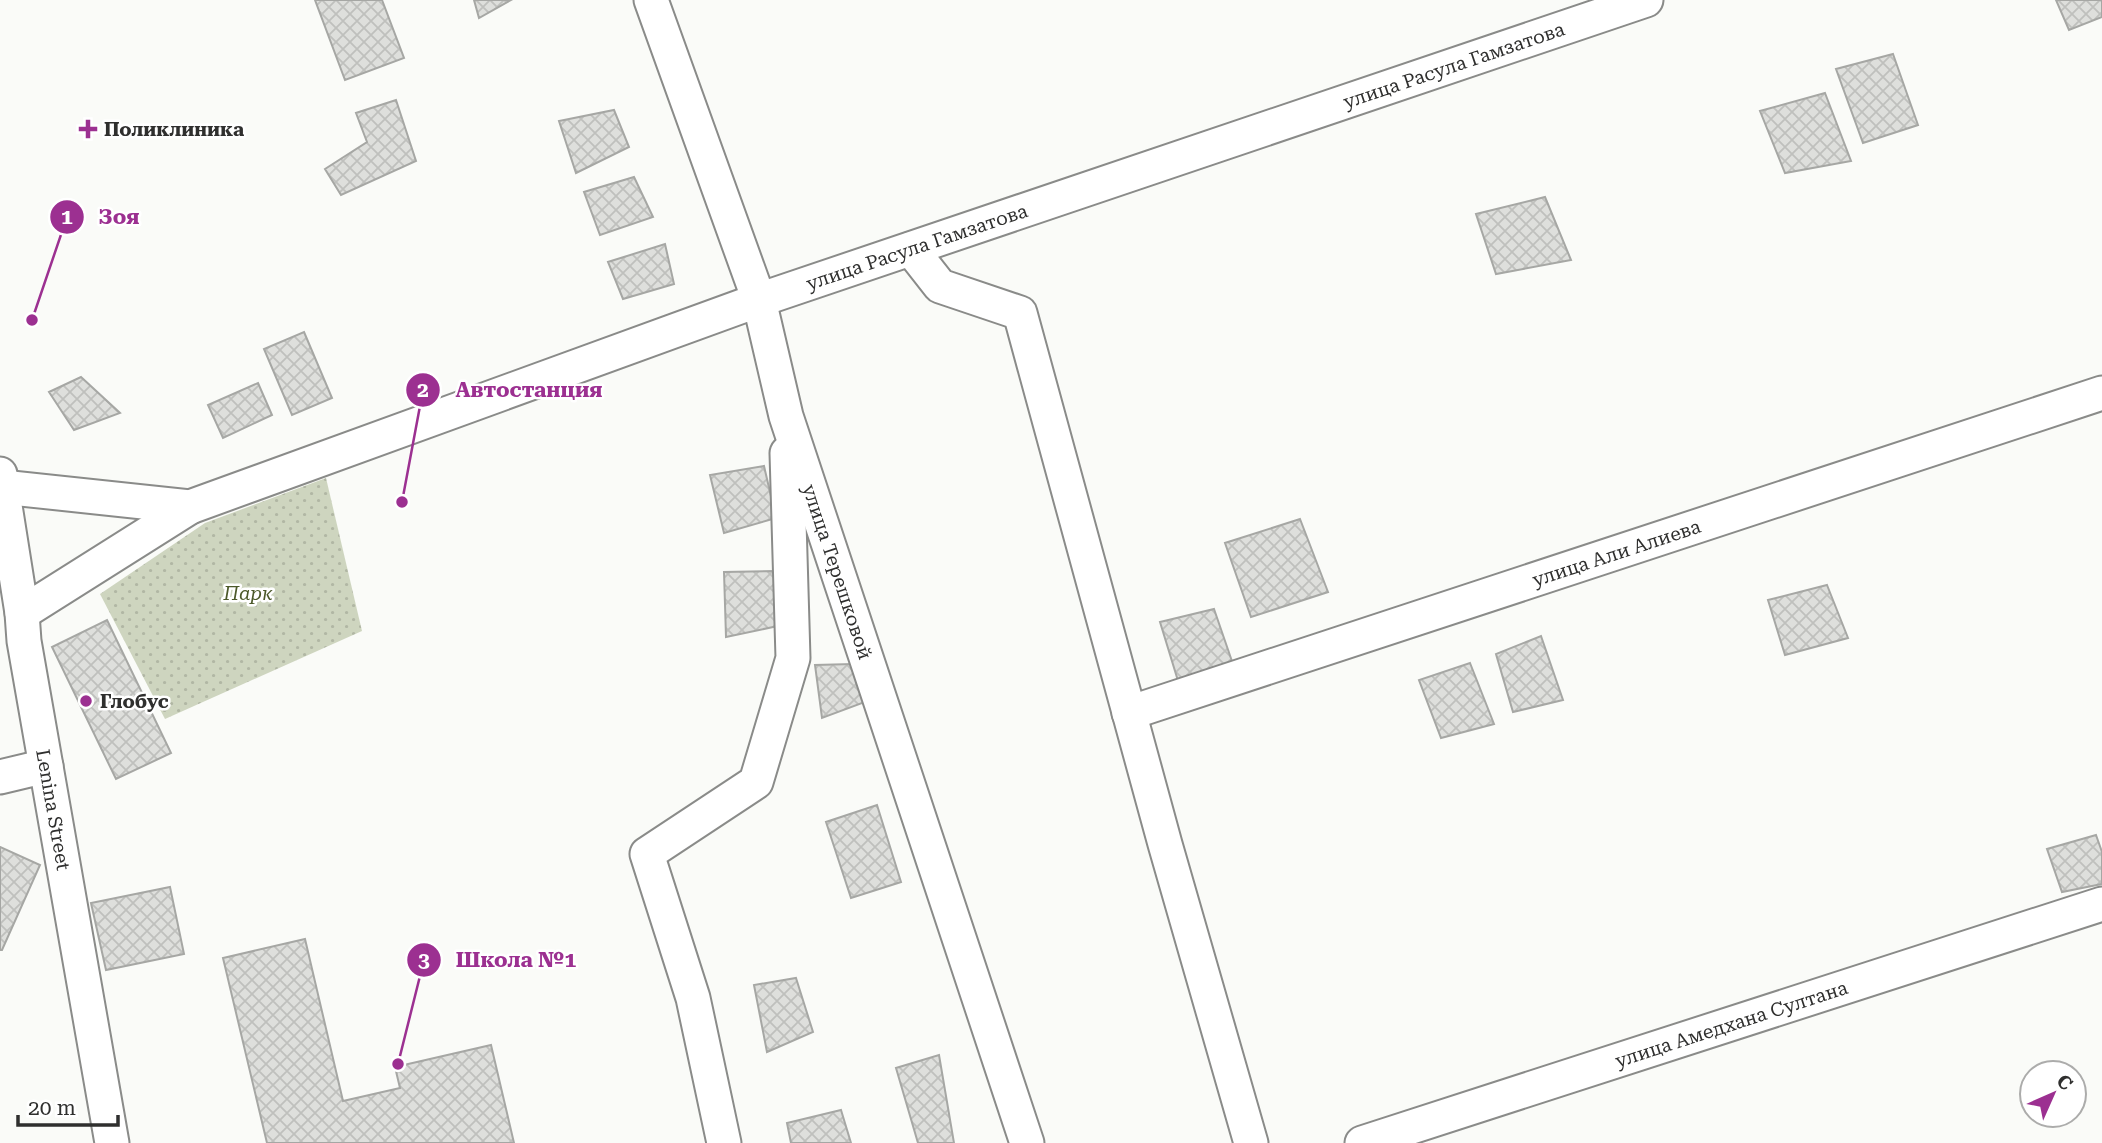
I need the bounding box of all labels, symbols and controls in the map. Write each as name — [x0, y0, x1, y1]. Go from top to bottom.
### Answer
street label: улица Расула Гамзатова — [1340, 17, 1568, 114]
place label: Поликлиника — [104, 118, 244, 141]
marker: Поликлиника — [78, 119, 98, 139]
callout: Зоя — [50, 196, 154, 238]
street label: улица Расула Гамзатова — [803, 199, 1031, 295]
text: 1 — [61, 205, 73, 229]
text: Зоя — [99, 205, 139, 229]
callout: Автостанция — [406, 369, 616, 411]
text: 2 — [417, 378, 429, 402]
text: Автостанция — [455, 378, 603, 402]
street label: улица Терешковой — [797, 481, 877, 663]
street label: улица Али Алиева — [1529, 515, 1704, 592]
park label: Парк — [222, 582, 273, 605]
place label: Глобус — [100, 690, 169, 713]
marker: Глобус — [78, 693, 94, 709]
street label: Lenina Street — [31, 747, 75, 872]
callout: Школа №1 — [407, 939, 590, 981]
text: 3 — [418, 948, 430, 972]
text: Школа №1 — [456, 948, 576, 972]
street label: улица Амедхана Султана — [1612, 976, 1851, 1073]
north arrow — [2018, 1059, 2088, 1129]
text: С — [2052, 1069, 2078, 1095]
scale bar — [18, 1084, 117, 1128]
text: 20 m — [28, 1096, 76, 1120]

